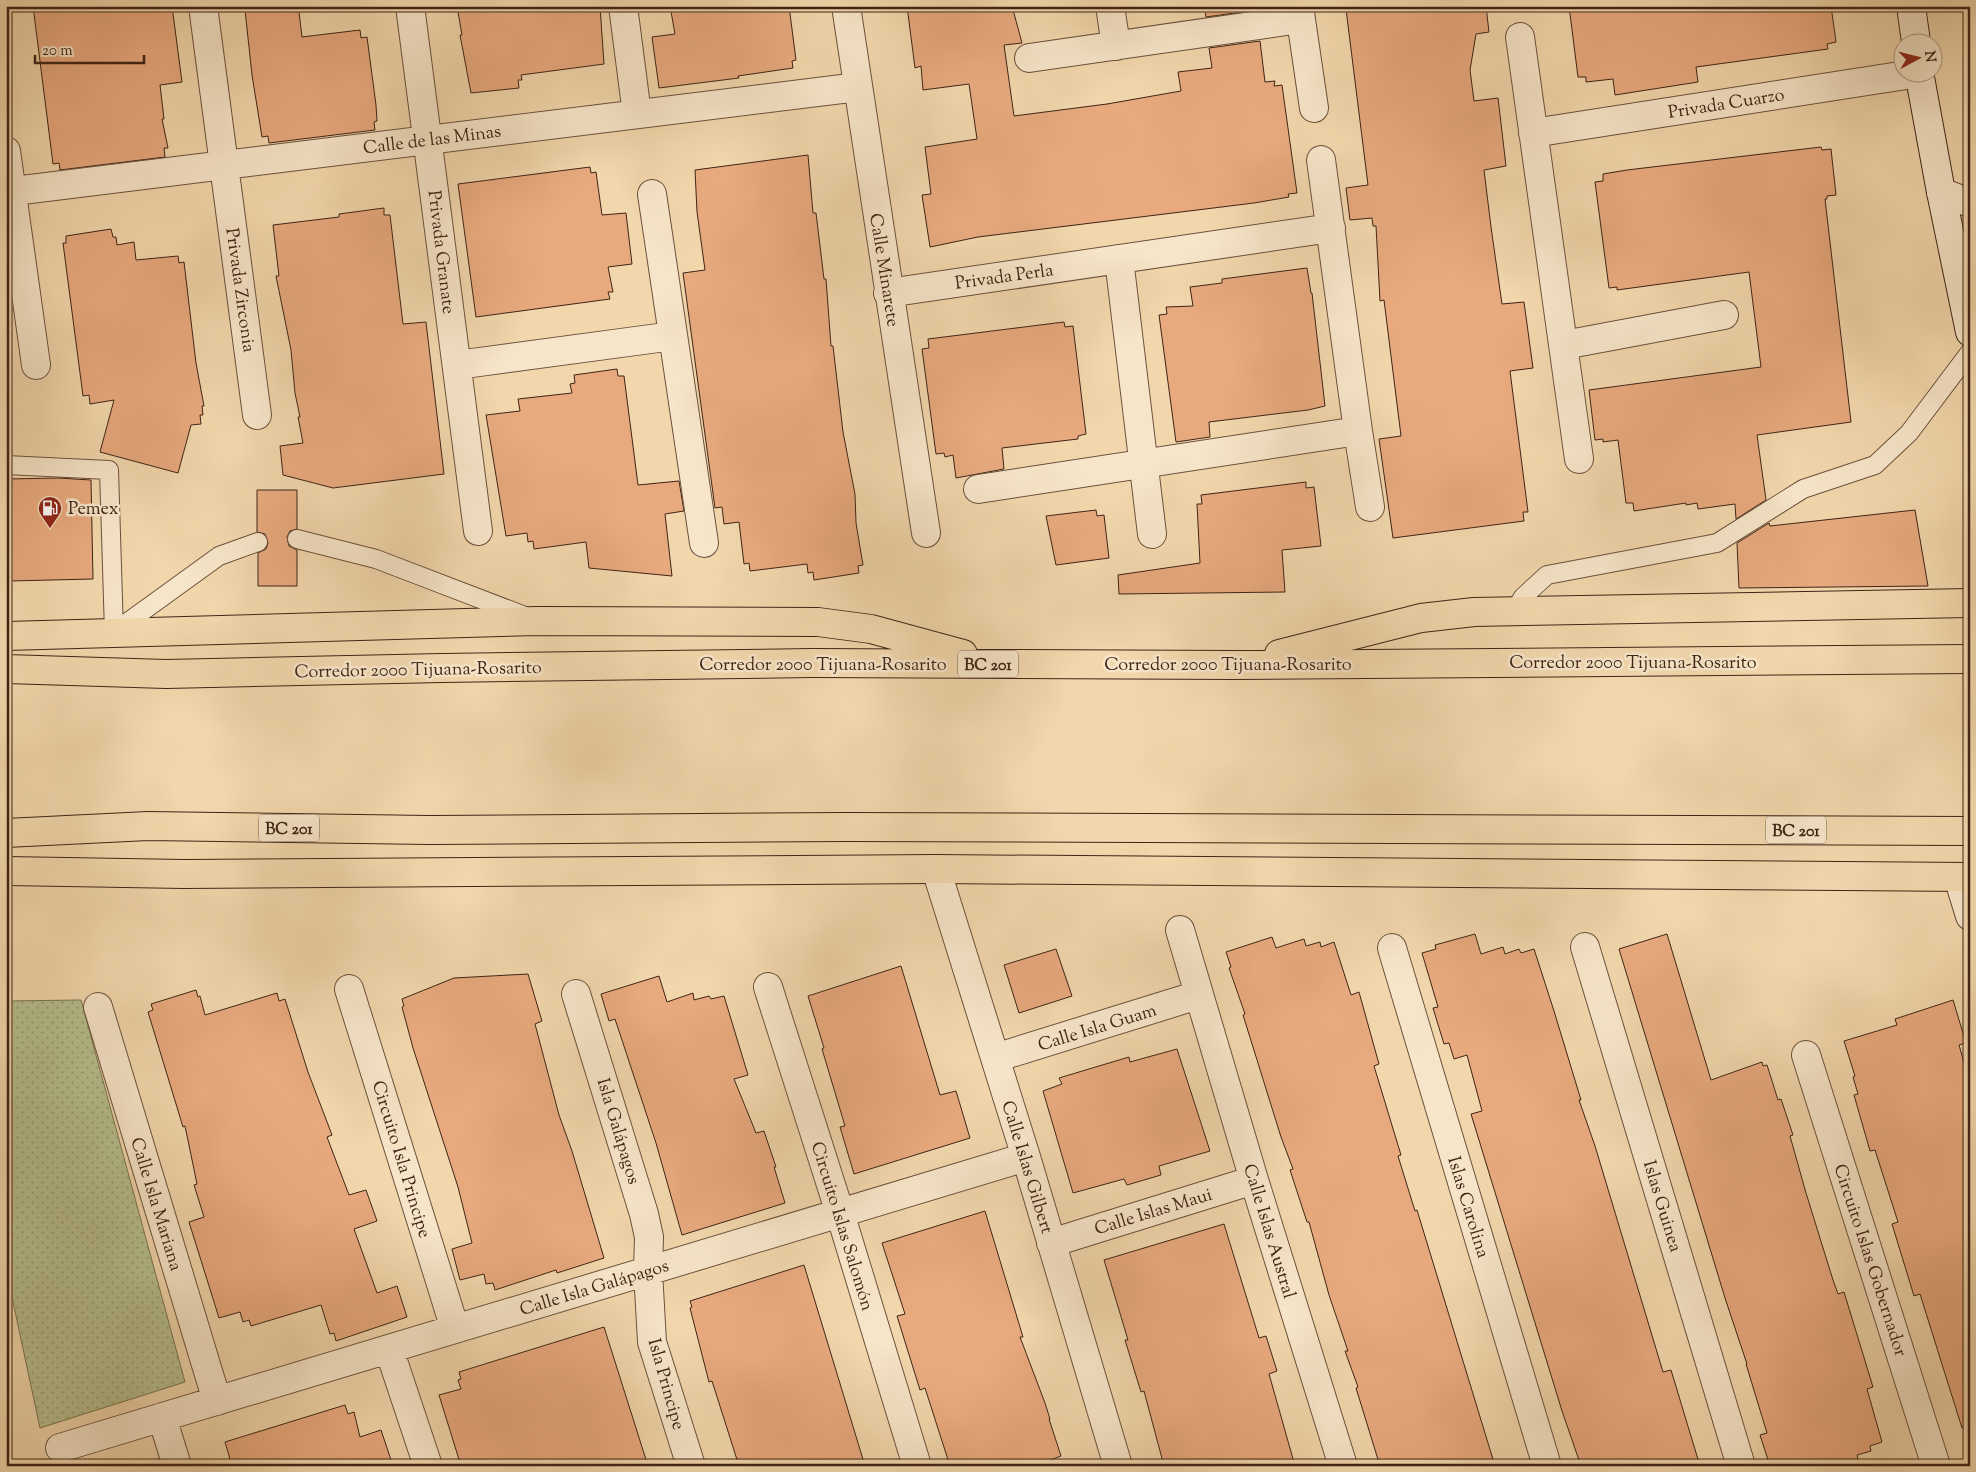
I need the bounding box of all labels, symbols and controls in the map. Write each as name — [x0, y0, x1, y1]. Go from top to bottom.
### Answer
scale bar — [35, 32, 144, 64]
north arrow — [1894, 32, 1944, 82]
text: 20 m — [42, 41, 73, 62]
text: N — [1918, 50, 1940, 63]
street label: Privada Cuarzo — [1666, 83, 1787, 127]
street label: Calle de las Minas — [362, 120, 503, 162]
street label: Privada Granate — [420, 189, 461, 316]
street label: Calle Minarete — [861, 212, 905, 329]
street label: Privada Zirconia — [217, 226, 261, 354]
street label: Privada Perla — [953, 258, 1055, 298]
fuel station icon: Pemex — [37, 495, 63, 529]
place label: Pemex — [68, 497, 119, 523]
road number: BC 201 — [958, 651, 1018, 678]
street label: Corredor 2000 Tijuana-Rosarito — [1509, 651, 1757, 677]
street label: Corredor 2000 Tijuana-Rosarito — [699, 653, 947, 679]
street label: Corredor 2000 Tijuana-Rosarito — [1104, 653, 1352, 679]
street label: Corredor 2000 Tijuana-Rosarito — [294, 656, 542, 686]
road number: BC 201 — [259, 814, 319, 841]
road number: BC 201 — [1766, 816, 1826, 844]
street label: Calle Isla Guam — [1035, 998, 1160, 1059]
street label: Isla Galápagos — [589, 1075, 646, 1188]
street label: Circuito Isla Principe — [364, 1078, 436, 1241]
street label: Calle Islas Gilbert — [993, 1098, 1059, 1237]
street label: Calle Isla Mariana — [122, 1135, 188, 1275]
street label: Circuito Islas Salomón — [803, 1139, 879, 1315]
street label: Islas Carolina — [1439, 1154, 1495, 1262]
street label: Islas Guinea — [1635, 1158, 1687, 1256]
street label: Calle Islas Austral — [1235, 1161, 1301, 1302]
street label: Circuito Islas Gobernador — [1826, 1161, 1913, 1361]
street label: Calle Islas Maui — [1091, 1183, 1216, 1243]
street label: Calle Isla Galápagos — [517, 1254, 672, 1324]
street label: Isla Principe — [640, 1336, 691, 1433]

